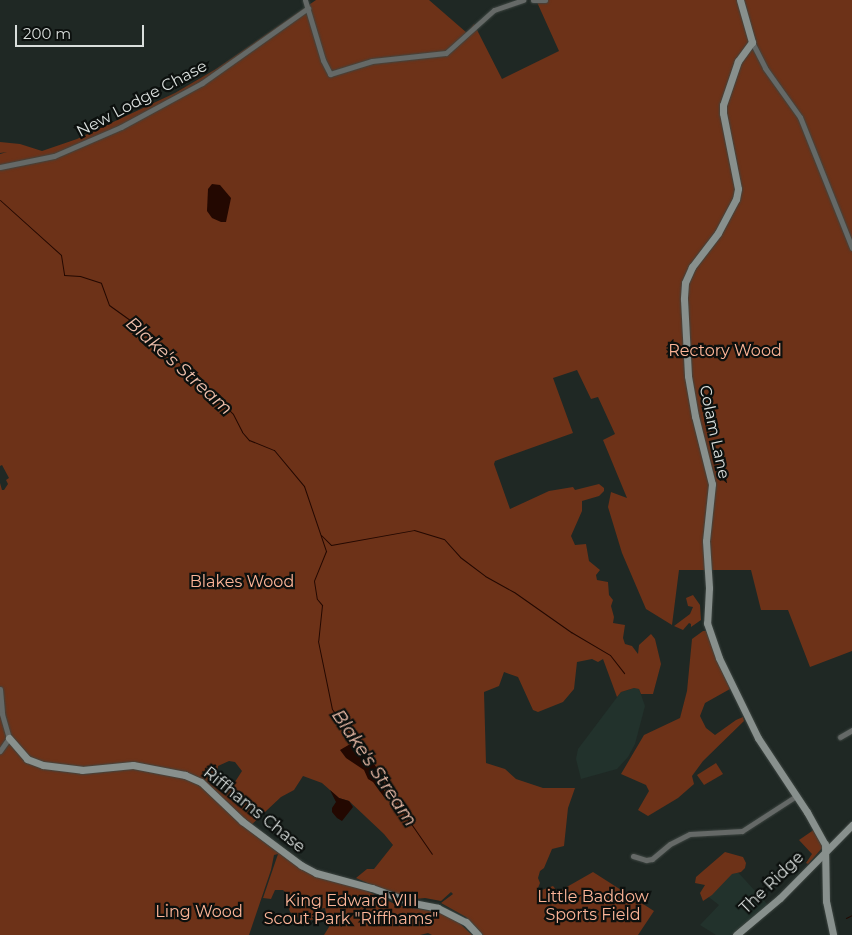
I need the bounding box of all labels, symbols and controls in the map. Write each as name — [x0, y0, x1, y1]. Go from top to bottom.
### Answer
scale bar — [18, 15, 146, 47]
text: 200 m — [23, 24, 71, 43]
street label: New Lodge Chase — [74, 57, 210, 141]
water label: Blake's Stream — [121, 312, 237, 420]
park label: Rectory Wood — [668, 341, 782, 361]
street label: Colam Lane — [695, 383, 733, 481]
park label: Blakes Wood — [190, 572, 294, 592]
water label: Blake's Stream — [327, 706, 421, 830]
street label: Riffhams Chase — [199, 763, 309, 857]
street label: The Ridge — [736, 848, 808, 918]
park label: Little Baddow Sports Field — [537, 887, 649, 925]
park label: King Edward VIII Scout Park "Riffhams" — [264, 891, 438, 929]
park label: Ling Wood — [155, 902, 243, 922]

